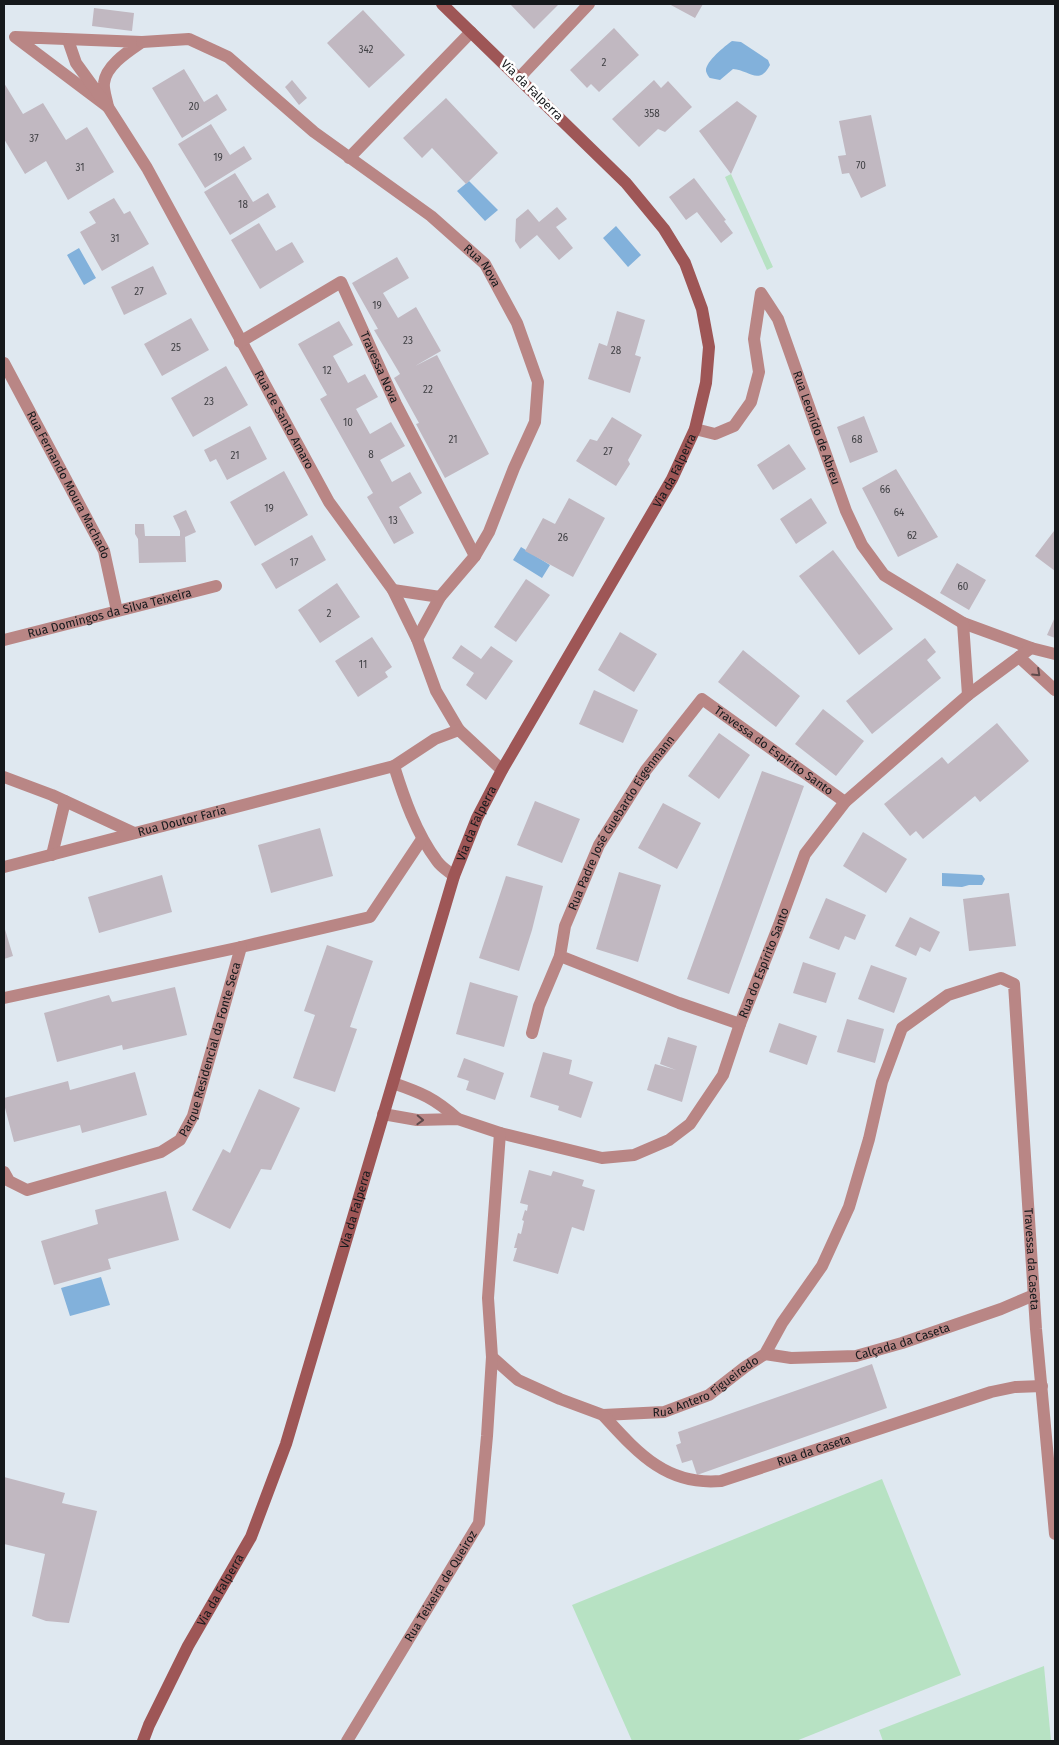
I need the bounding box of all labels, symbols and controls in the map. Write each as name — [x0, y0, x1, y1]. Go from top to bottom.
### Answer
house number: 342 — [358, 44, 374, 56]
street label: Via da Falperra — [498, 57, 566, 123]
house number: 2 — [602, 57, 607, 69]
house number: 20 — [189, 101, 200, 113]
house number: 358 — [644, 108, 660, 120]
house number: 37 — [29, 133, 39, 145]
house number: 19 — [213, 152, 223, 164]
house number: 70 — [856, 160, 866, 172]
house number: 31 — [75, 162, 85, 174]
house number: 18 — [238, 199, 248, 211]
house number: 31 — [110, 233, 120, 245]
street label: Rua Nova — [461, 241, 503, 290]
house number: 27 — [134, 286, 144, 298]
house number: 19 — [372, 300, 382, 312]
street label: Travessa Nova — [357, 329, 402, 405]
house number: 23 — [403, 335, 413, 347]
house number: 25 — [171, 342, 181, 354]
house number: 28 — [611, 345, 622, 357]
house number: 12 — [322, 365, 332, 377]
street label: Rua de Santo Amaro — [252, 368, 317, 472]
street label: Rua Leonído de Abreu — [790, 369, 843, 487]
house number: 22 — [423, 384, 433, 396]
house number: 23 — [204, 396, 214, 408]
street label: Rua Fernando Moura Machado — [24, 409, 112, 560]
house number: 10 — [343, 417, 353, 429]
street label: Via da Falperra — [650, 431, 699, 510]
house number: 21 — [448, 434, 458, 446]
house number: 68 — [852, 434, 863, 446]
house number: 27 — [603, 446, 613, 458]
house number: 8 — [368, 449, 374, 461]
house number: 21 — [230, 450, 240, 462]
house number: 66 — [880, 484, 890, 496]
house number: 19 — [264, 503, 274, 515]
house number: 64 — [894, 507, 905, 519]
house number: 13 — [388, 515, 398, 527]
house number: 62 — [907, 530, 917, 542]
house number: 26 — [558, 532, 568, 544]
house number: 17 — [290, 557, 299, 569]
house number: 60 — [958, 581, 969, 593]
street label: Rua Domingos da Silva Teixeira — [26, 585, 193, 641]
house number: 2 — [327, 608, 332, 620]
house number: 11 — [359, 659, 367, 671]
one-way arrow — [1031, 668, 1040, 677]
street label: Travessa do Espírito Santo — [712, 703, 836, 798]
street label: Rua Padre José Guebardo Eigenmann — [565, 733, 678, 912]
street label: Via da Falperra — [454, 783, 500, 863]
street label: Rua Doutor Faria — [136, 803, 228, 839]
street label: Rua do Espírito Santo — [736, 906, 792, 1020]
street label: Parque Residencial da Fonte Seca — [176, 960, 243, 1139]
one-way arrow — [417, 1114, 425, 1125]
street label: Via da Falperra — [337, 1169, 374, 1250]
street label: Travessa da Caseta — [1021, 1208, 1042, 1311]
street label: Calçada da Caseta — [854, 1320, 952, 1363]
street label: Rua Antero Figueiredo — [652, 1353, 761, 1420]
street label: Rua da Caseta — [775, 1432, 852, 1469]
street label: Rua Teixeira de Queiroz — [402, 1528, 480, 1644]
street label: Via da Falperra — [194, 1551, 247, 1628]

